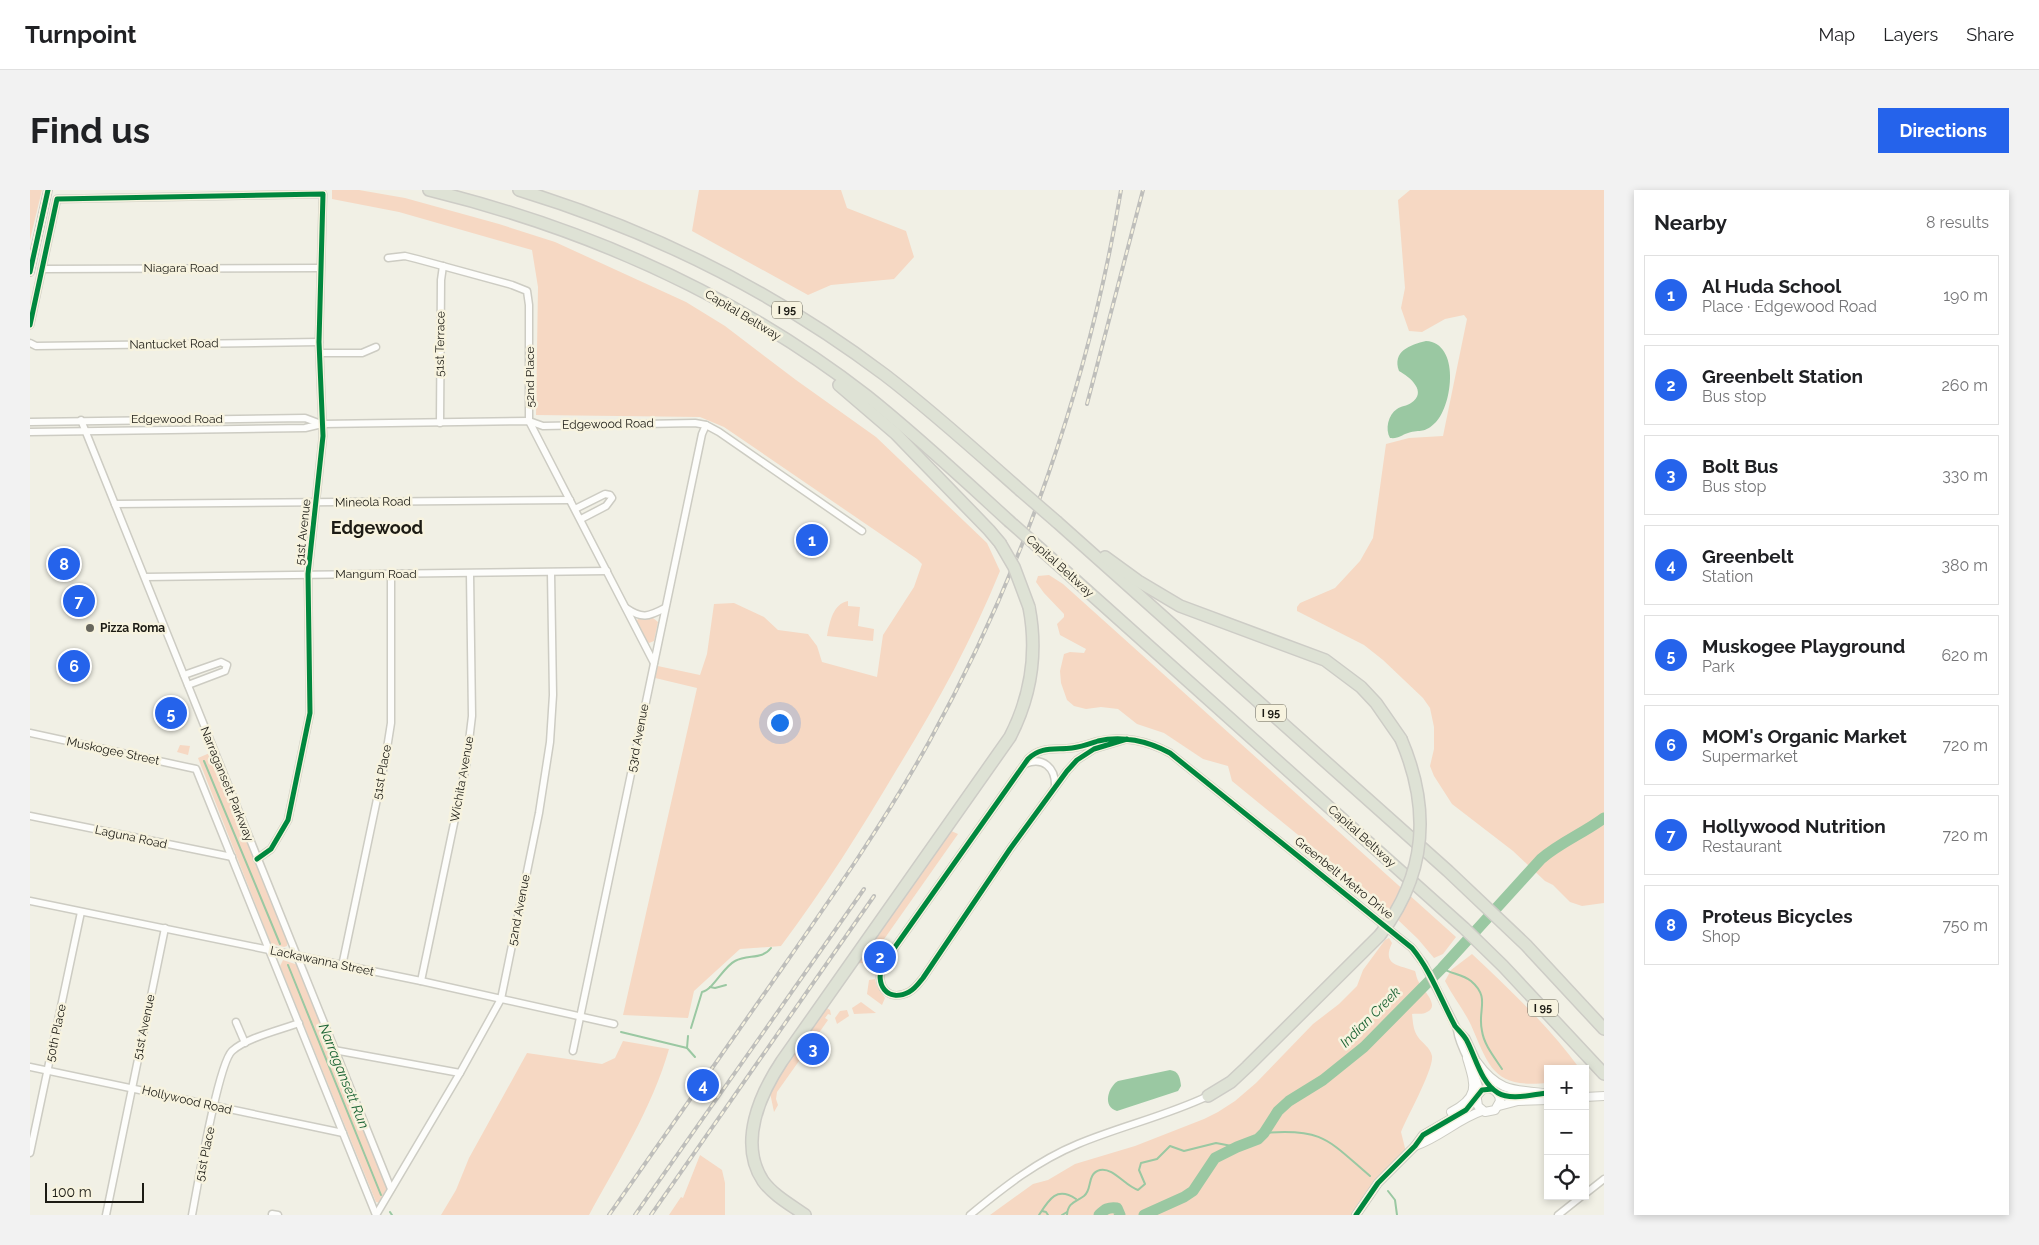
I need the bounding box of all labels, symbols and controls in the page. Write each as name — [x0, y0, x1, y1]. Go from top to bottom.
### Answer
text: Turnpoint — [25, 20, 137, 49]
text: Map — [1819, 24, 1855, 45]
text: Layers — [1883, 24, 1938, 45]
text: Share — [1966, 24, 2014, 45]
button: Directions — [1878, 108, 2009, 153]
text: Find us — [30, 110, 150, 151]
text: Nearby — [1654, 210, 1727, 235]
text: 8 results — [1926, 213, 1989, 232]
street label: Niagara Road — [144, 261, 218, 275]
text: Al Huda School — [1702, 275, 1841, 297]
text: 1 — [1667, 286, 1675, 305]
text: 190 m — [1943, 286, 1988, 305]
street label: Capital Beltway — [702, 287, 784, 343]
text: Place · Edgewood Road — [1702, 297, 1877, 316]
road number: I 95 — [772, 302, 802, 318]
street label: 51st Terrace — [432, 311, 448, 377]
street label: Nantucket Road — [129, 336, 219, 352]
street label: 52nd Place — [523, 346, 537, 408]
text: Greenbelt Station — [1702, 365, 1863, 387]
text: 2 — [1666, 376, 1676, 395]
text: 260 m — [1941, 376, 1988, 395]
text: Bus stop — [1702, 387, 1766, 406]
street label: Edgewood Road — [131, 412, 223, 426]
street label: Edgewood Road — [562, 416, 654, 432]
text: Bolt Bus — [1702, 455, 1778, 477]
text: 3 — [1667, 466, 1675, 485]
text: 330 m — [1942, 466, 1988, 485]
text: Bus stop — [1702, 477, 1766, 496]
street label: Mineola Road — [335, 494, 411, 510]
street label: 51st Avenue — [293, 498, 313, 566]
district label: Edgewood — [331, 517, 423, 538]
pin: 1 — [796, 521, 828, 559]
street label: Capital Beltway — [1023, 532, 1097, 600]
pin: 8 — [48, 545, 80, 583]
text: Greenbelt — [1702, 545, 1794, 567]
text: 4 — [1666, 556, 1676, 575]
text: 380 m — [1941, 556, 1988, 575]
street label: Mangum Road — [335, 567, 417, 581]
text: Station — [1702, 567, 1753, 586]
pin: 7 — [63, 582, 95, 620]
place label: Pizza Roma — [100, 621, 165, 635]
marker: Pizza Roma — [84, 622, 96, 634]
text: Muskogee Playground — [1702, 635, 1905, 657]
text: 5 — [1667, 646, 1675, 665]
text: 620 m — [1941, 646, 1988, 665]
pin: 6 — [58, 647, 90, 685]
text: Park — [1702, 657, 1735, 676]
pin: 5 — [155, 694, 187, 732]
street label: 53rd Avenue — [625, 703, 651, 773]
road number: I 95 — [1256, 704, 1286, 722]
your location — [767, 710, 793, 736]
street label: Narragansett Parkway — [198, 725, 257, 844]
text: MOM's Organic Market — [1702, 725, 1907, 747]
street label: Muskogee Street — [65, 734, 161, 768]
street label: Wichita Avenue — [448, 735, 476, 823]
text: 6 — [1666, 736, 1676, 755]
text: 720 m — [1943, 736, 1988, 755]
street label: 51st Place — [370, 743, 394, 801]
text: Supermarket — [1702, 747, 1798, 766]
street label: Capital Beltway — [1325, 802, 1399, 870]
text: Hollywood Nutrition — [1702, 815, 1886, 837]
street label: Laguna Road — [94, 823, 168, 851]
text: 7 — [1667, 826, 1675, 845]
text: 720 m — [1943, 826, 1988, 845]
street label: Greenbelt Metro Drive — [1292, 834, 1396, 922]
text: Restaurant — [1702, 837, 1782, 856]
street label: 52nd Avenue — [505, 873, 533, 947]
text: Proteus Bicycles — [1702, 905, 1853, 927]
text: 8 — [1666, 916, 1676, 935]
text: 750 m — [1942, 916, 1988, 935]
text: Shop — [1702, 927, 1740, 946]
pin: 2 — [864, 938, 896, 976]
street label: Lackawanna Street — [269, 943, 375, 979]
water label: Indian Creek — [1337, 983, 1404, 1050]
street label: 51st Avenue — [130, 993, 158, 1061]
road number: I 95 — [1528, 1000, 1558, 1016]
street label: 50th Place — [43, 1003, 69, 1063]
water label: Narragansett Run — [316, 1021, 372, 1131]
pin: 3 — [797, 1030, 829, 1068]
map controls — [1544, 1065, 1589, 1200]
button: + — [1544, 1065, 1589, 1110]
pin: 4 — [687, 1066, 719, 1104]
street label: Hollywood Road — [141, 1083, 233, 1117]
button: − — [1544, 1110, 1589, 1155]
street label: 51st Place — [192, 1125, 218, 1183]
button: locate — [1544, 1155, 1589, 1200]
scale bar — [45, 1180, 144, 1203]
text: 100 m — [52, 1184, 92, 1200]

